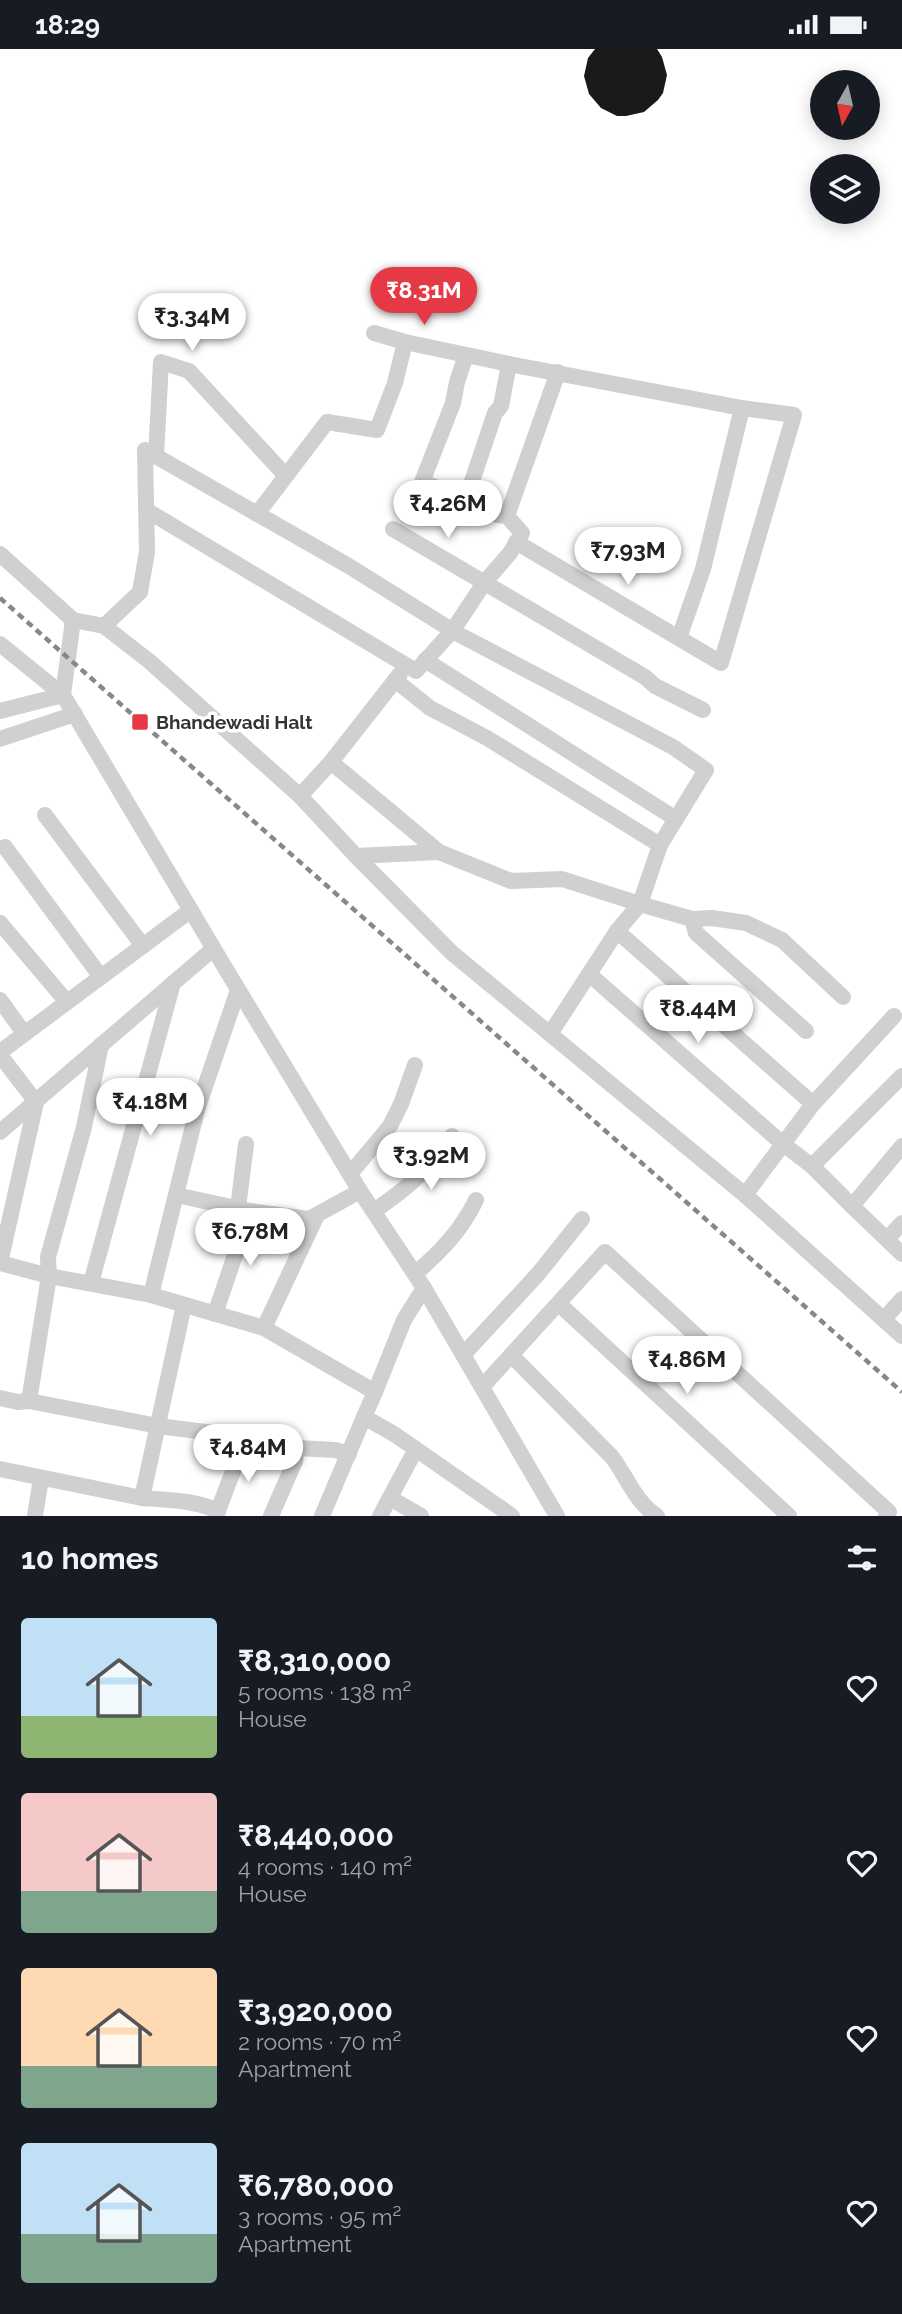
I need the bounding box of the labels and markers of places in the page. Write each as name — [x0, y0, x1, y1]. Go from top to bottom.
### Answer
pin: ₹8.31M — [367, 267, 481, 327]
pin: ₹3.34M — [135, 293, 249, 353]
pin: ₹4.26M — [391, 481, 505, 540]
pin: ₹7.93M — [571, 527, 685, 587]
place label: Bhandewadi Halt — [156, 711, 313, 733]
marker: Bhandewadi Halt — [130, 712, 150, 732]
pin: ₹8.44M — [641, 985, 755, 1045]
pin: ₹4.18M — [93, 1079, 207, 1138]
pin: ₹3.92M — [374, 1133, 488, 1192]
pin: ₹6.78M — [193, 1209, 307, 1268]
pin: ₹4.86M — [630, 1337, 744, 1396]
pin: ₹4.84M — [191, 1425, 305, 1484]

